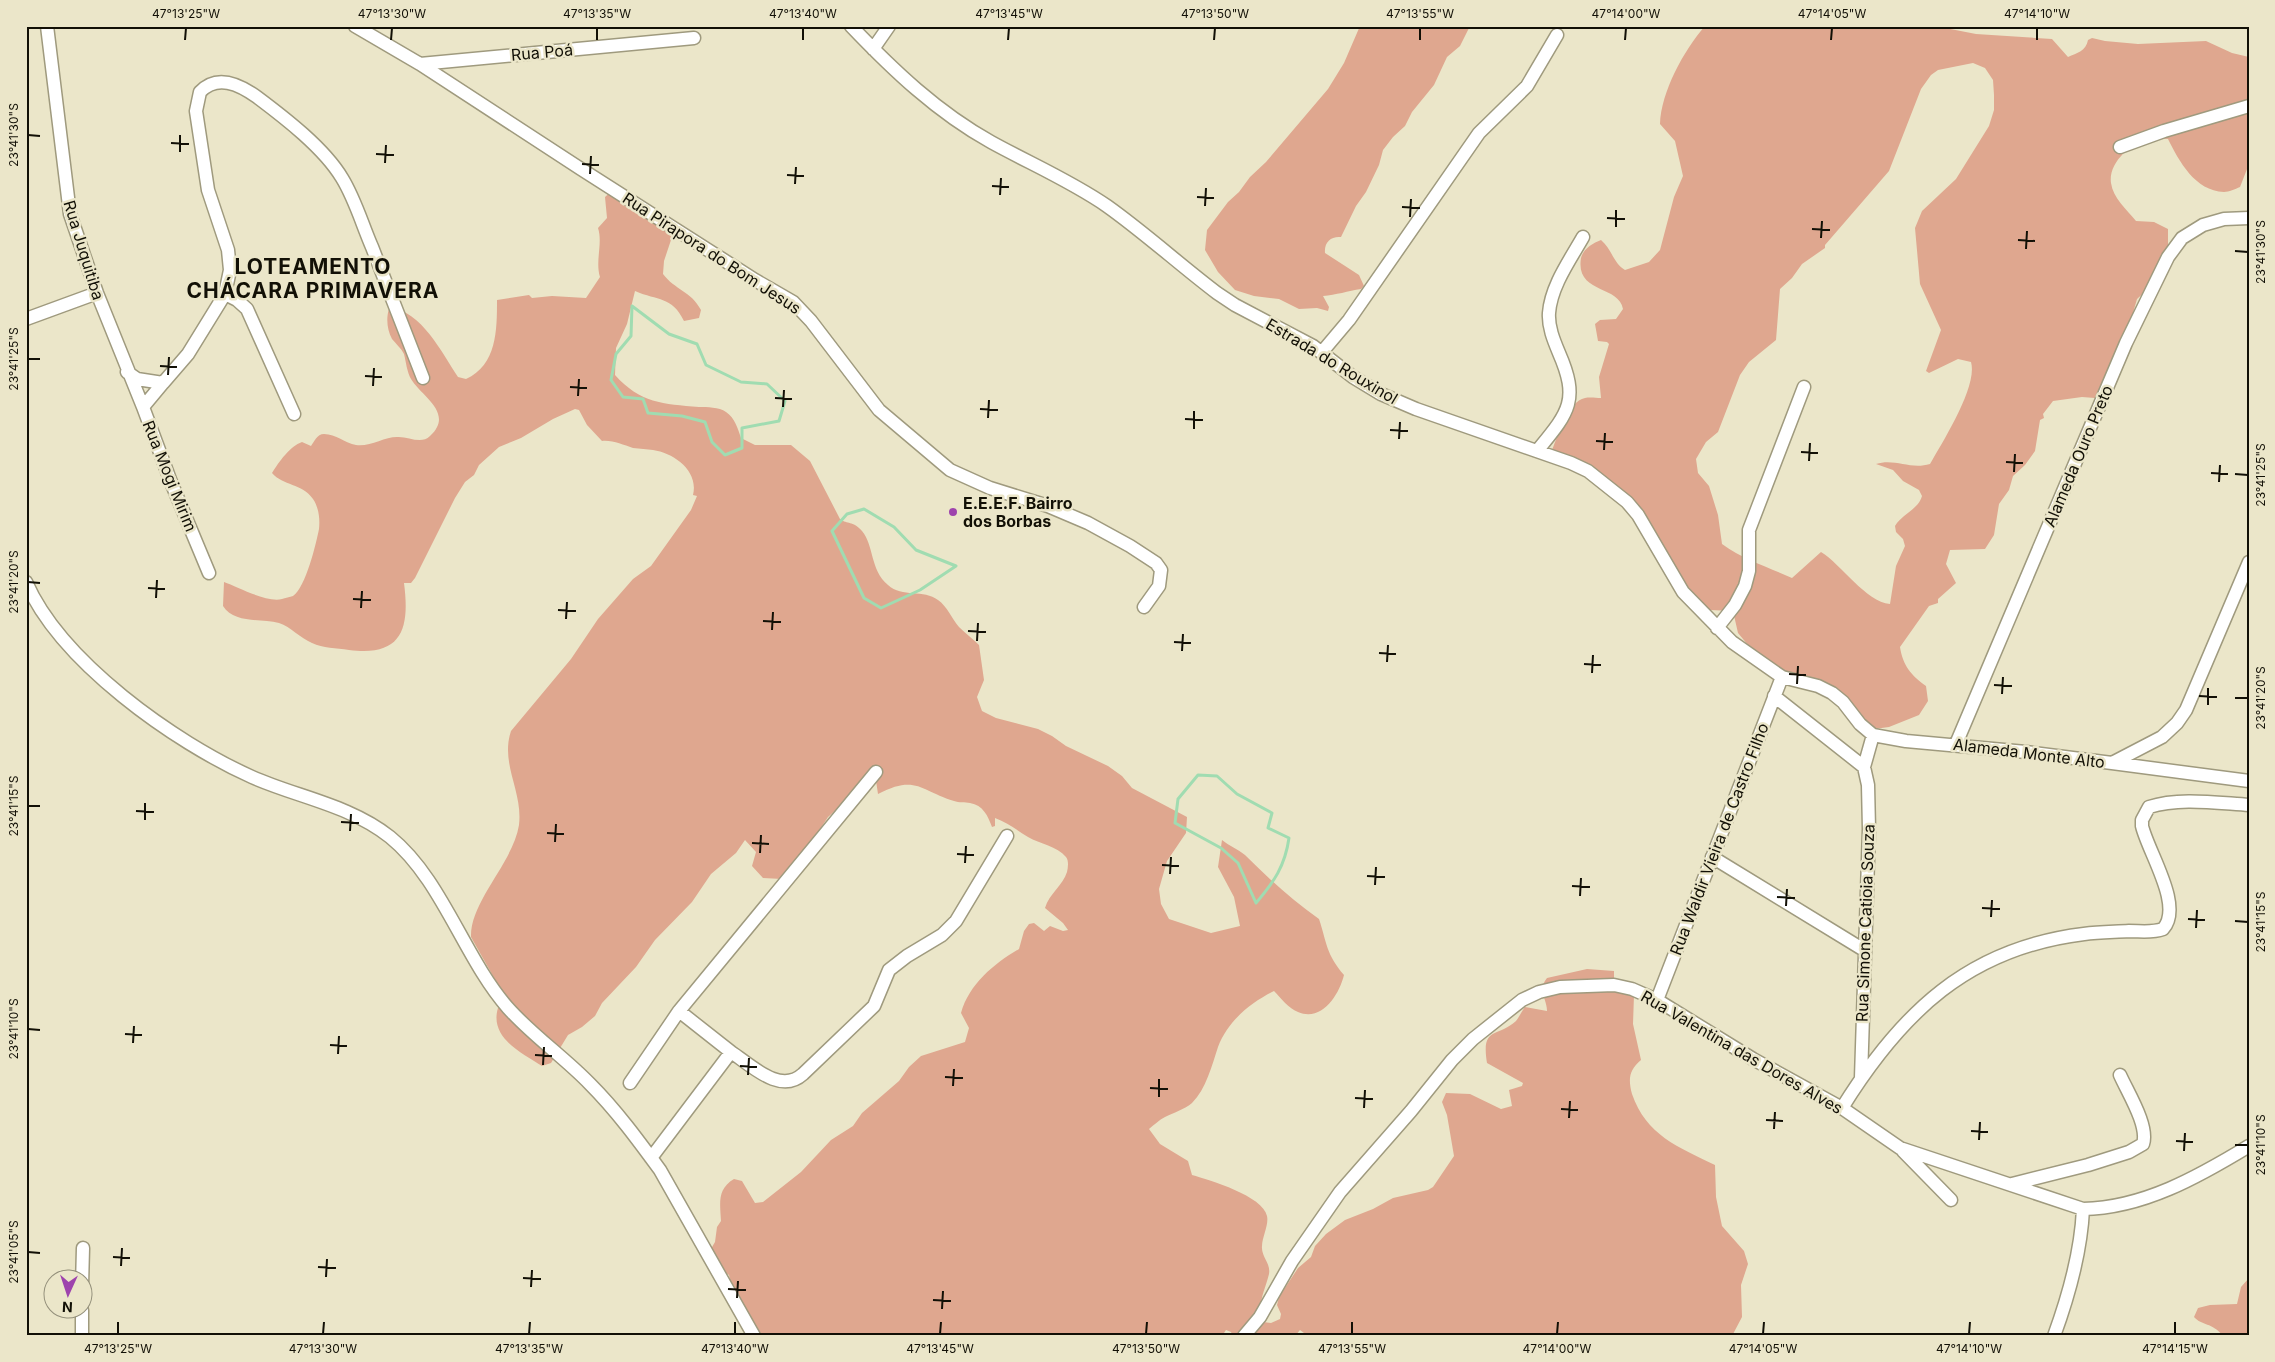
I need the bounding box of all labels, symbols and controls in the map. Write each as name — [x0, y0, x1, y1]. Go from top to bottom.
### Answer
text: 47°13'25"W — [152, 6, 220, 21]
text: 47°13'30"W — [358, 6, 426, 21]
text: 47°13'35"W — [563, 6, 631, 21]
text: 47°13'40"W — [769, 6, 837, 21]
text: 47°13'45"W — [975, 6, 1043, 21]
text: 47°13'50"W — [1181, 6, 1249, 21]
text: 47°13'55"W — [1386, 6, 1454, 21]
text: 47°14'00"W — [1592, 6, 1661, 21]
text: 47°14'05"W — [1798, 6, 1866, 21]
text: 47°14'10"W — [2004, 6, 2070, 21]
street label: Rua Poá — [510, 39, 574, 65]
text: 23°41'30"S — [6, 103, 21, 167]
street label: Rua Pirapora do Bom Jesus — [619, 188, 805, 318]
street label: Rua Juquitiba — [59, 198, 109, 302]
text: 23°41'30"S — [2253, 220, 2268, 284]
district label: LOTEAMENTO CHÁCARA PRIMAVERA — [187, 254, 439, 303]
street label: Estrada do Rouxinol — [1263, 314, 1401, 408]
text: 23°41'25"S — [6, 327, 21, 391]
street label: Alameda Ouro Preto — [2039, 382, 2117, 530]
street label: Rua Mogi Mirim — [139, 418, 201, 534]
text: 23°41'25"S — [2253, 443, 2268, 507]
place label: E.E.E.F. Bairro dos Borbas — [963, 493, 1073, 531]
marker: E.E.E.F. Bairro dos Borbas — [947, 506, 959, 518]
text: 23°41'20"S — [6, 550, 21, 614]
text: 23°41'20"S — [2253, 666, 2268, 730]
street label: Rua Waldir Vieira de Castro Filho — [1665, 720, 1773, 958]
street label: Alameda Monte Alto — [1952, 734, 2106, 772]
text: 23°41'15"S — [6, 775, 21, 836]
street label: Rua Simone Catioia Souza — [1852, 824, 1878, 1022]
text: 23°41'15"S — [2253, 891, 2268, 952]
street label: Rua Valentina das Dores Alves — [1638, 986, 1846, 1118]
text: 23°41'10"S — [6, 998, 21, 1060]
text: 23°41'10"S — [2253, 1114, 2268, 1176]
text: 23°41'05"S — [6, 1220, 21, 1284]
north arrow — [42, 1270, 92, 1320]
text: N — [62, 1299, 73, 1316]
text: 47°13'25"W — [84, 1341, 152, 1356]
text: 47°13'30"W — [289, 1341, 357, 1356]
text: 47°13'35"W — [495, 1341, 563, 1356]
text: 47°13'40"W — [701, 1341, 769, 1356]
text: 47°13'45"W — [906, 1341, 974, 1356]
text: 47°13'50"W — [1112, 1341, 1180, 1356]
text: 47°13'55"W — [1318, 1341, 1386, 1356]
text: 47°14'00"W — [1523, 1341, 1592, 1356]
text: 47°14'05"W — [1729, 1341, 1797, 1356]
text: 47°14'10"W — [1936, 1341, 2002, 1356]
text: 47°14'15"W — [2142, 1341, 2208, 1356]

